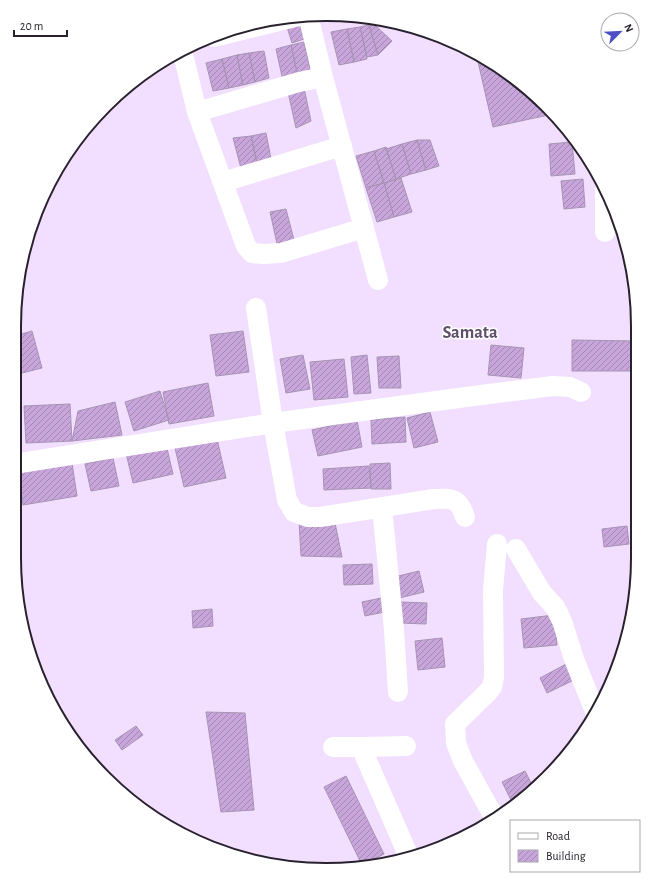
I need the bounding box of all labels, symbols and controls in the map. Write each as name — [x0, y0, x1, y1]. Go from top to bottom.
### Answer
scale bar — [14, 12, 67, 38]
north arrow — [600, 12, 640, 52]
text: 20 m — [20, 20, 43, 32]
text: N — [622, 22, 635, 34]
district label: Samata — [442, 324, 498, 342]
legend — [510, 820, 640, 872]
text: Road — [546, 830, 570, 842]
text: Building — [546, 850, 586, 862]

